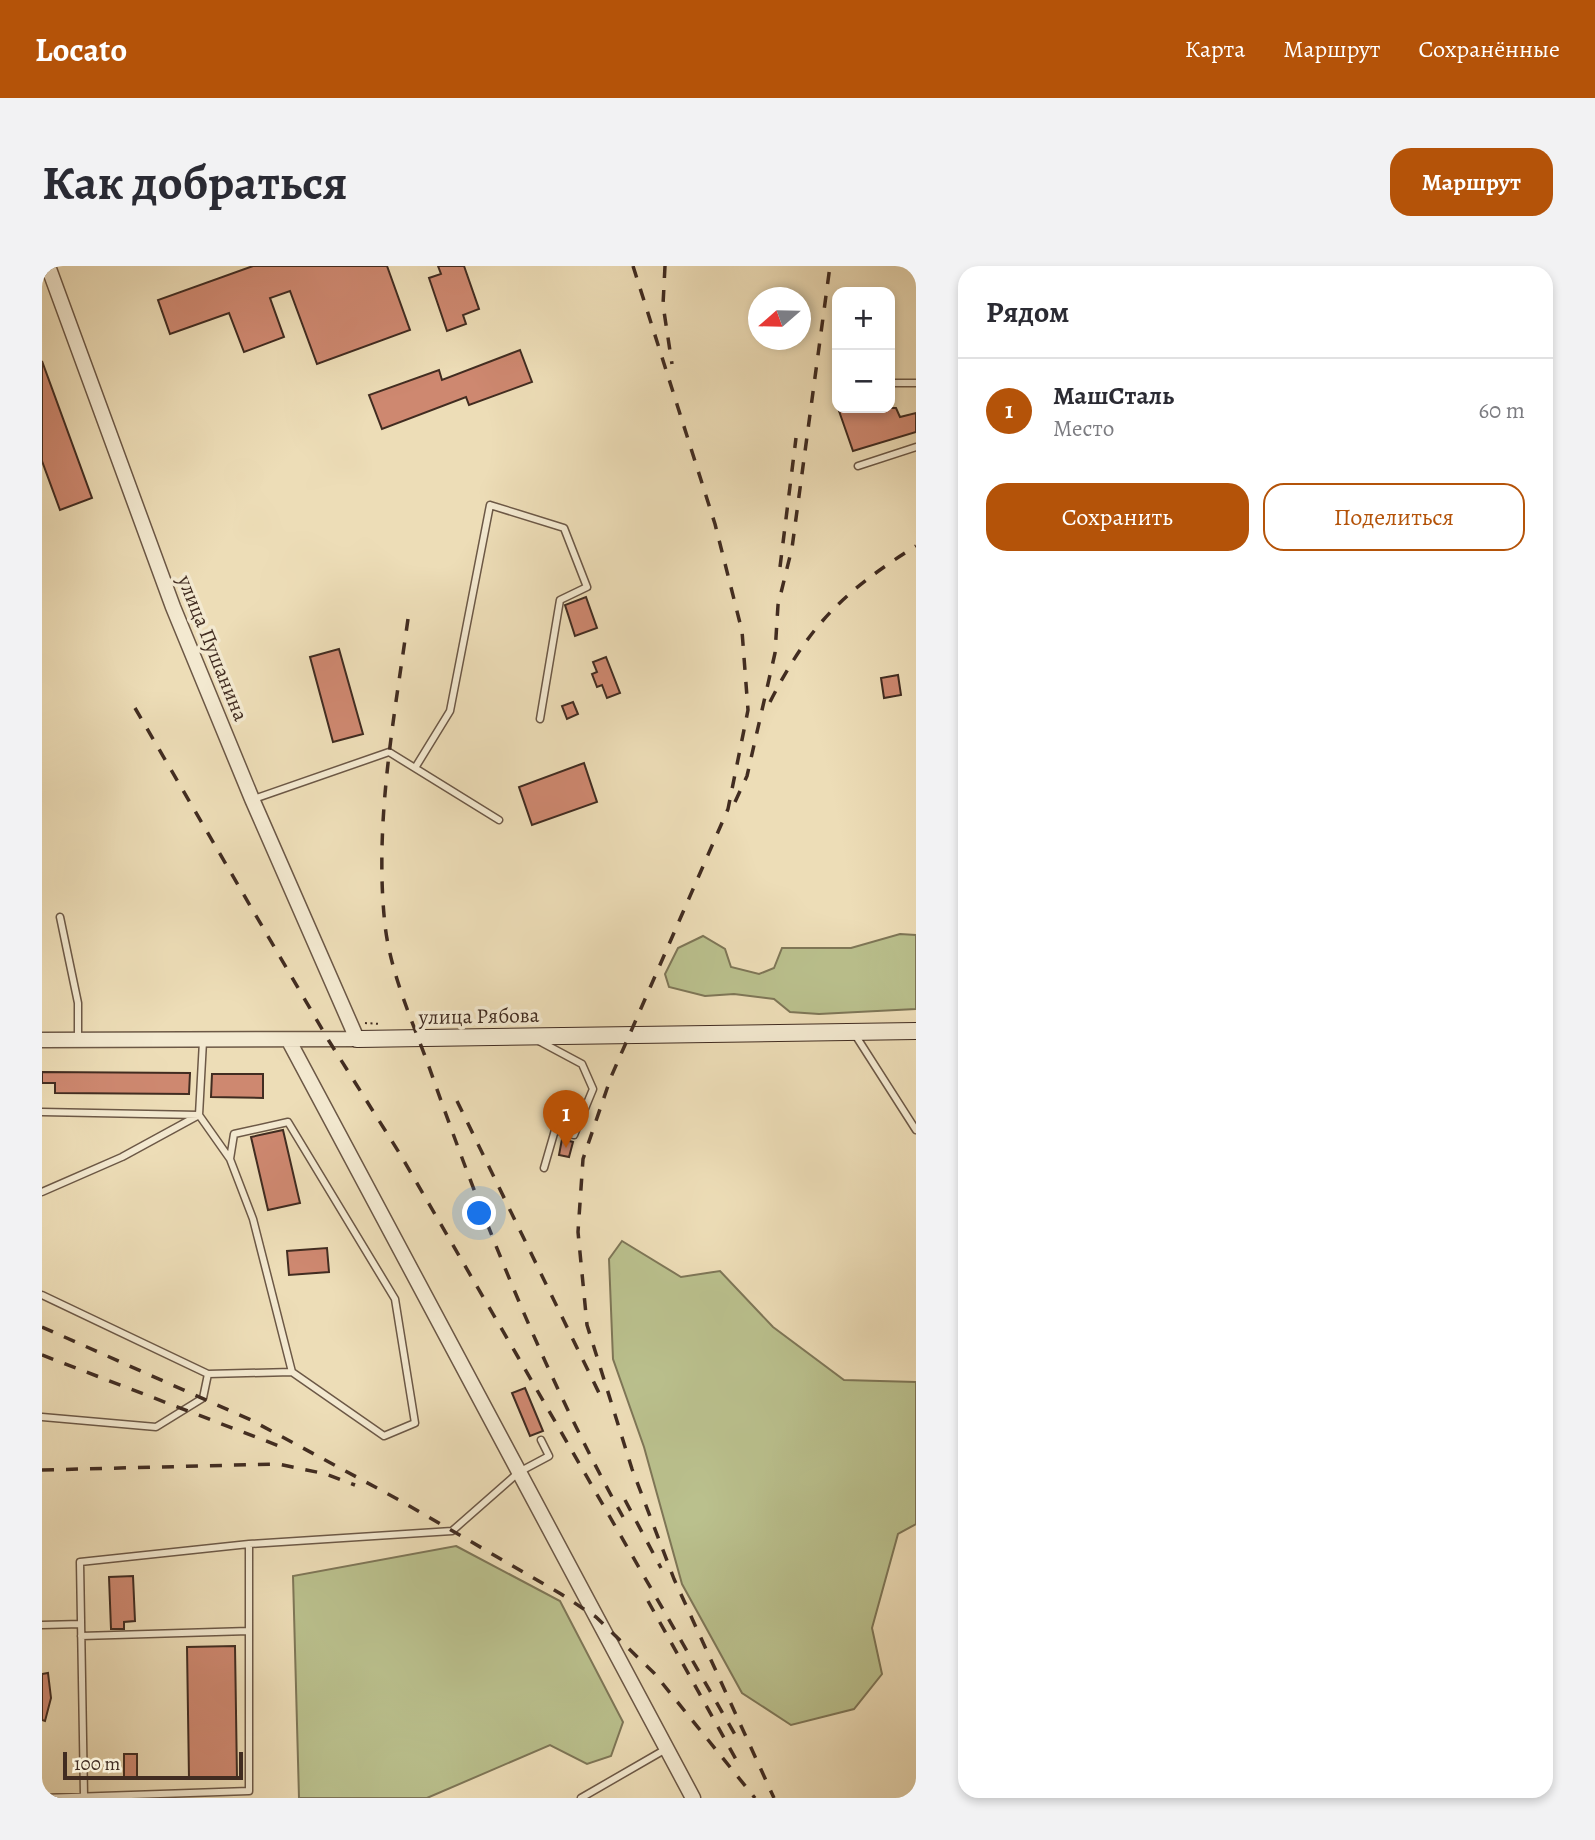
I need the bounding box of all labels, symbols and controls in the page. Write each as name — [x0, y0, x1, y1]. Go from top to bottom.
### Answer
text: Locato — [35, 27, 127, 72]
text: Карта — [1185, 33, 1245, 65]
text: Маршрут — [1283, 33, 1381, 65]
text: Сохранённые — [1419, 33, 1560, 65]
button: Маршрут — [1390, 148, 1553, 216]
text: Как добраться — [42, 149, 348, 216]
north arrow — [748, 287, 811, 350]
map controls — [832, 287, 895, 413]
button: + — [832, 287, 895, 350]
text: Рядом — [986, 292, 1069, 332]
button: − — [832, 350, 895, 413]
text: МашСталь — [1053, 378, 1174, 413]
text: 1 — [1005, 395, 1013, 426]
text: 60 m — [1478, 395, 1525, 426]
text: Место — [1053, 413, 1114, 444]
button: Сохранить — [986, 483, 1249, 551]
button: Поделиться — [1263, 483, 1525, 551]
street label: улица Пушанина — [171, 570, 255, 725]
street label: улица Рябова — [417, 1001, 540, 1031]
pin: 1 — [543, 1090, 589, 1148]
your location — [462, 1196, 496, 1230]
scale bar — [63, 1749, 243, 1781]
text: 100 m — [74, 1751, 120, 1777]

